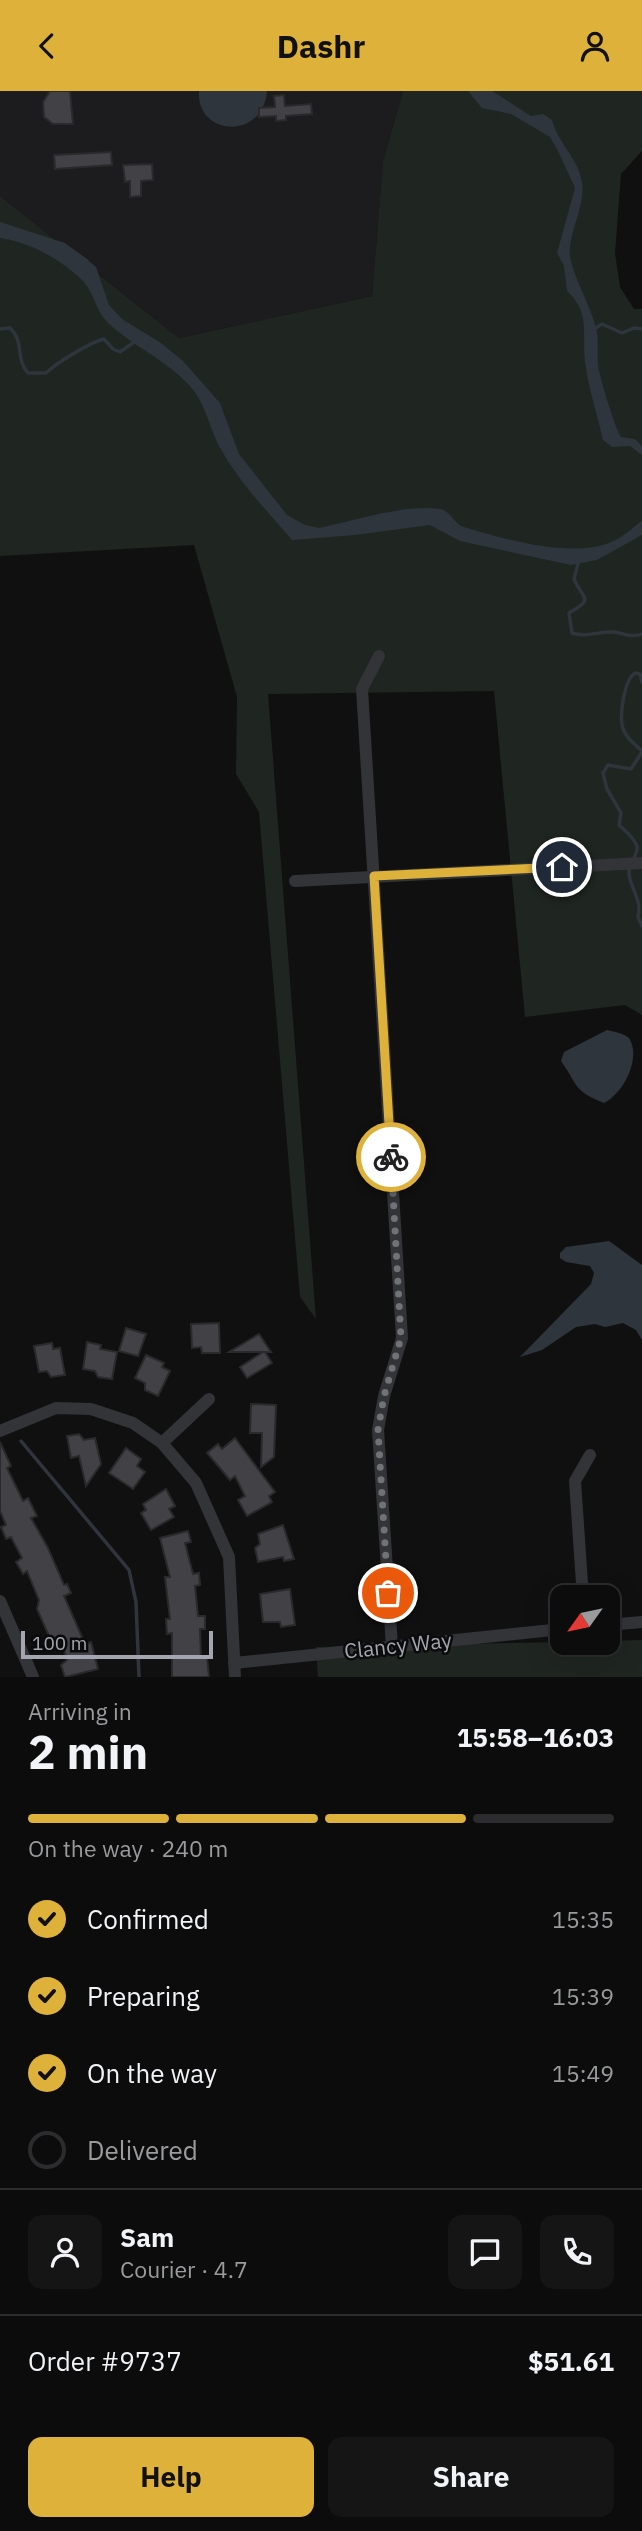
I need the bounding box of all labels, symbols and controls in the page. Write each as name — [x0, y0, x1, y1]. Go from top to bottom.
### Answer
text: Dashr — [277, 25, 365, 67]
icon: back — [28, 27, 66, 65]
icon: person — [576, 27, 614, 65]
pin — [532, 837, 592, 897]
icon: home — [543, 848, 581, 886]
courier — [356, 1122, 426, 1192]
icon: bike — [372, 1138, 410, 1176]
pin — [358, 1563, 418, 1623]
icon: bag — [369, 1574, 407, 1612]
north arrow — [550, 1585, 620, 1655]
map controls — [550, 1585, 620, 1655]
street label: Clancy Way — [343, 1625, 454, 1665]
scale bar — [21, 1628, 214, 1660]
text: 100 m — [32, 1631, 87, 1655]
text: Arriving in — [28, 1696, 132, 1726]
text: 15:58–16:03 — [457, 1720, 614, 1754]
text: 2 min — [28, 1722, 148, 1782]
text: On the way · 240 m — [28, 1833, 228, 1863]
icon: check — [28, 1900, 66, 1938]
text: Confirmed — [87, 1902, 209, 1936]
text: 15:35 — [552, 1904, 614, 1934]
icon: check — [28, 1977, 66, 2015]
text: Preparing — [87, 1979, 200, 2013]
text: 15:39 — [552, 1981, 614, 2011]
icon: check — [28, 2054, 66, 2092]
text: On the way — [87, 2056, 217, 2090]
text: 15:49 — [552, 2058, 614, 2088]
text: Delivered — [87, 2133, 198, 2167]
button: person — [28, 2215, 102, 2289]
button: chat — [448, 2215, 522, 2289]
button: phone — [540, 2215, 614, 2289]
text: Sam — [120, 2220, 174, 2254]
text: Courier · 4.7 — [120, 2254, 248, 2284]
text: Order #9737 — [28, 2344, 182, 2378]
text: $51.61 — [528, 2344, 614, 2378]
button: Help — [28, 2437, 314, 2517]
button: Share — [328, 2437, 614, 2517]

